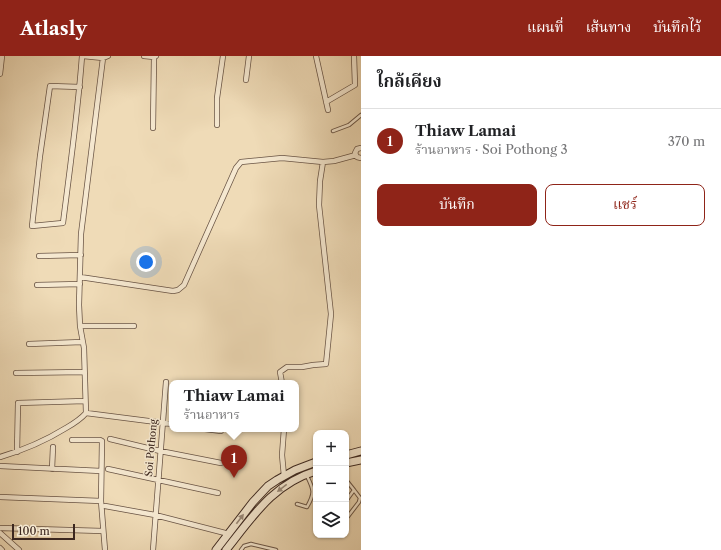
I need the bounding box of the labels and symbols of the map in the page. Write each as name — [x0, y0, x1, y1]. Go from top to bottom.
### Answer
your location — [136, 252, 156, 272]
street label: Soi Pothong — [142, 418, 160, 477]
pin: 1 — [221, 445, 247, 478]
one-way arrow — [276, 484, 287, 493]
one-way arrow — [236, 514, 244, 525]
scale bar — [12, 522, 75, 541]

